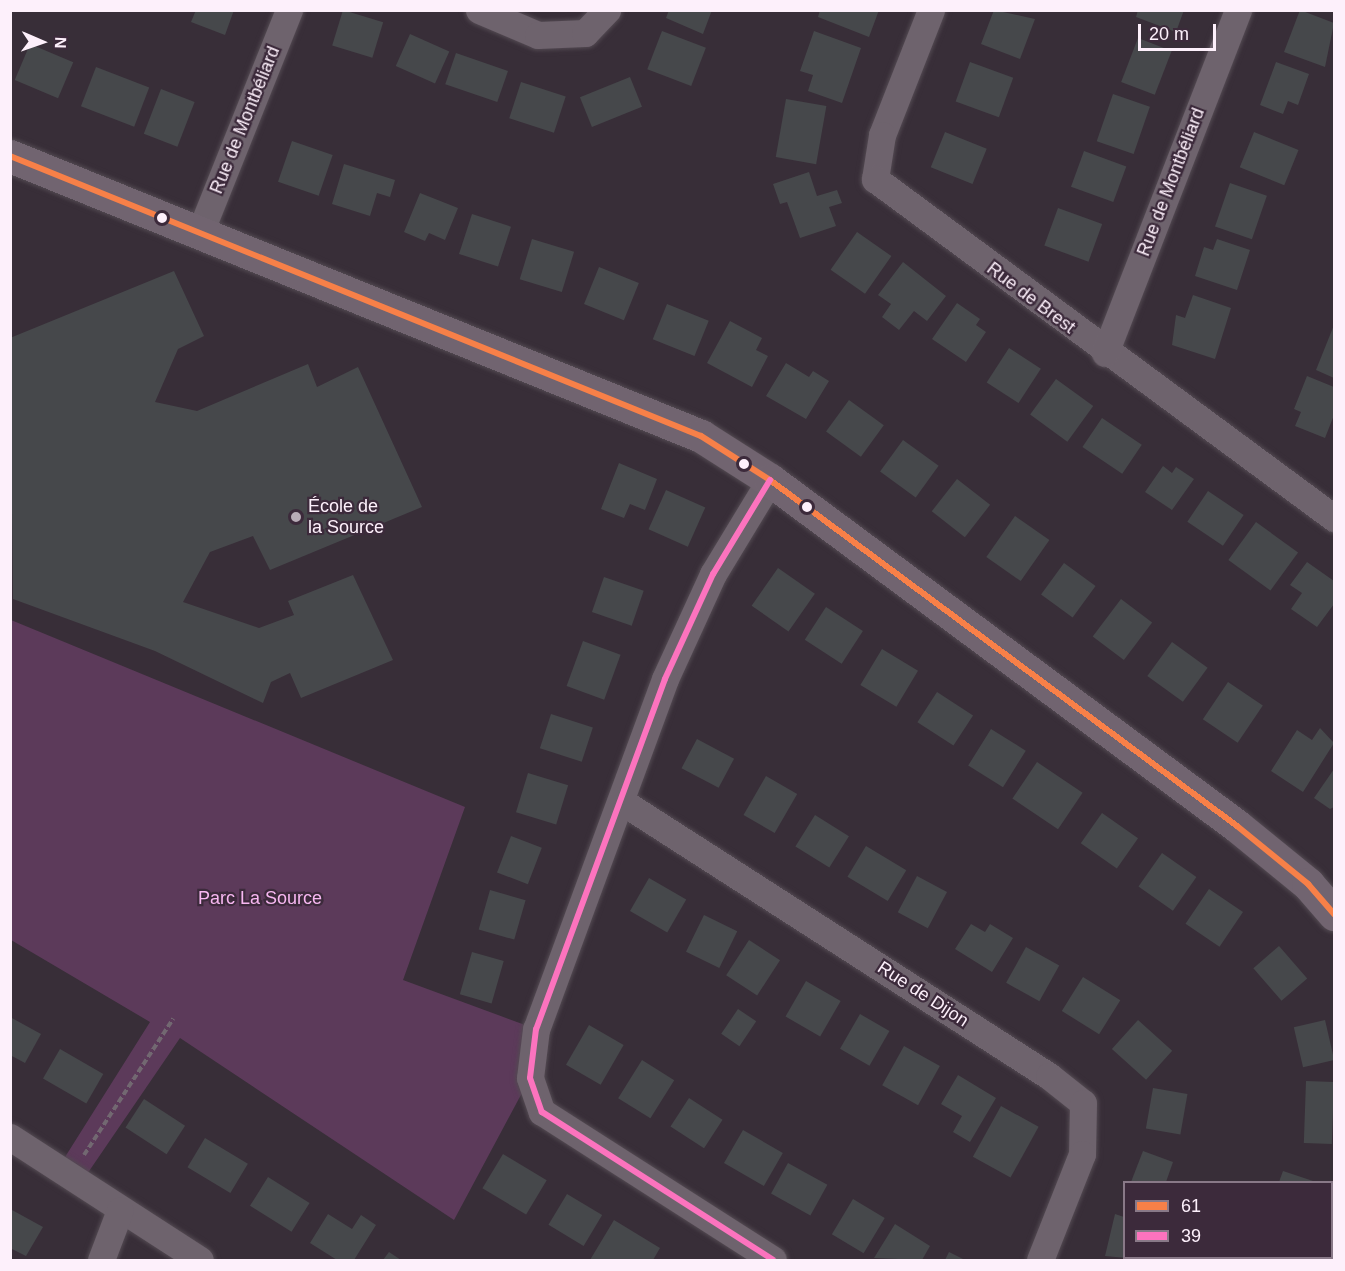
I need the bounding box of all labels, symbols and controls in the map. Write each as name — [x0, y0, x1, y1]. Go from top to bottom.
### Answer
north arrow — [12, 12, 72, 72]
scale bar — [1141, 12, 1219, 50]
text: 20 m — [1149, 24, 1189, 44]
text: N — [52, 37, 69, 49]
street label: Rue de Montbéliard — [206, 43, 284, 197]
street label: Rue de Montbéliard — [1133, 105, 1209, 259]
unlabelled marker — [156, 212, 168, 224]
street label: Rue de Brest — [983, 258, 1079, 338]
unlabelled marker — [738, 458, 750, 470]
place label: École de la Source — [308, 496, 384, 538]
unlabelled marker — [801, 501, 813, 513]
marker: École de la Source — [289, 510, 303, 524]
park label: Parc La Source — [198, 887, 322, 909]
street label: Rue de Dijon — [873, 957, 973, 1031]
legend — [1123, 1181, 1333, 1259]
text: 61 — [1181, 1196, 1201, 1216]
text: 39 — [1181, 1226, 1201, 1246]

